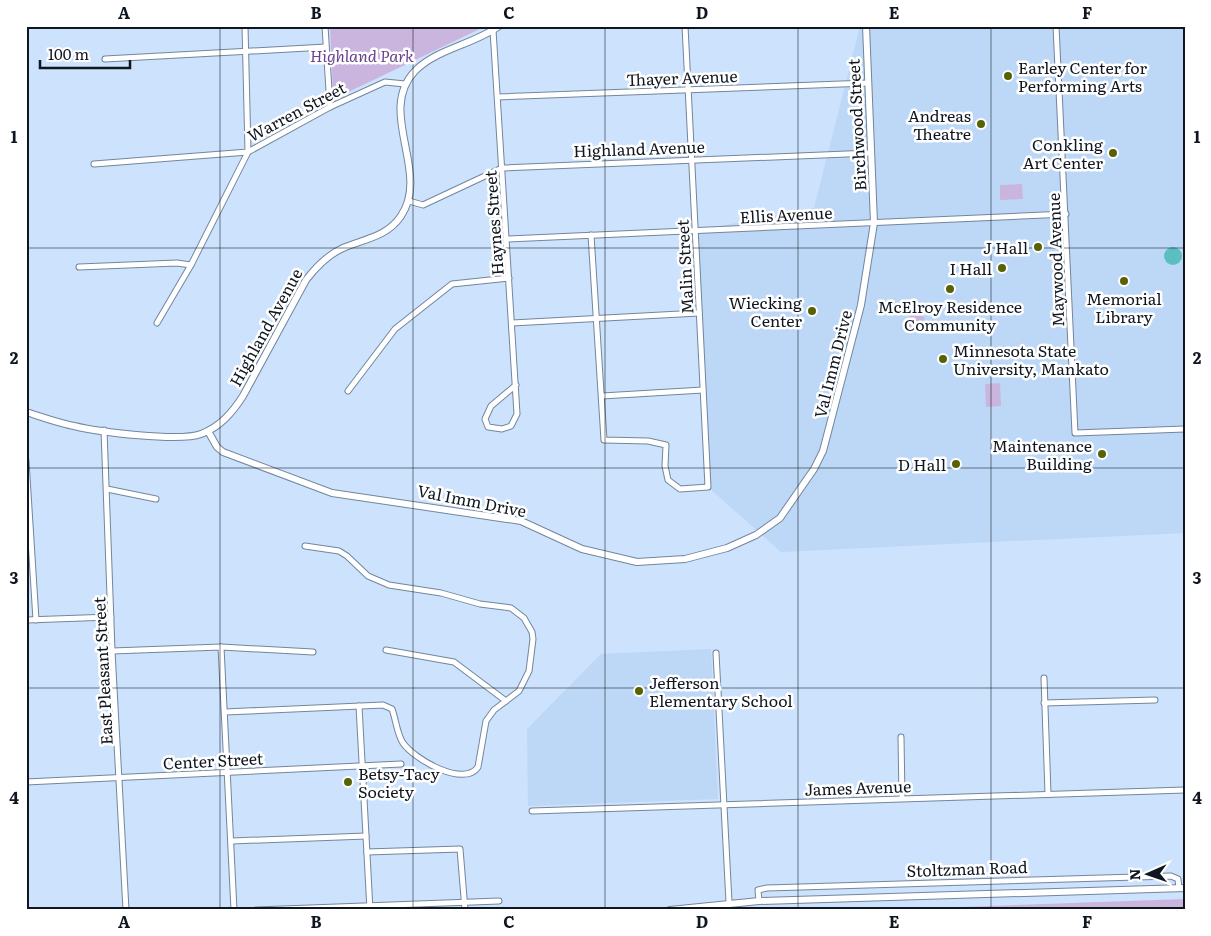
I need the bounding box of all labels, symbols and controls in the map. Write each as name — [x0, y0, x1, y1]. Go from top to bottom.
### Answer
text: A — [118, 0, 130, 24]
text: B — [310, 0, 322, 24]
text: C — [503, 0, 515, 24]
text: D — [696, 0, 708, 24]
text: E — [889, 0, 900, 24]
text: F — [1082, 0, 1092, 24]
scale bar — [40, 38, 130, 70]
text: 100 m — [48, 42, 89, 65]
park label: Highland Park — [310, 43, 414, 67]
place label: Earley Center for Performing Arts — [1018, 55, 1148, 97]
street label: Birchwood Street — [841, 58, 871, 192]
street label: Thayer Avenue — [626, 63, 738, 91]
marker: Earley Center for Performing Arts — [1002, 70, 1014, 82]
street label: Warren Street — [243, 75, 350, 147]
place label: Andreas Theatre — [908, 103, 971, 145]
marker: Andreas Theatre — [975, 118, 987, 130]
text: 1 — [11, 124, 18, 148]
text: 1 — [1194, 124, 1201, 148]
place label: Conkling Art Center — [1023, 132, 1103, 174]
street label: Highland Avenue — [573, 134, 705, 162]
marker: Conkling Art Center — [1107, 147, 1119, 159]
street label: Haynes Street — [477, 169, 509, 276]
street label: Maywood Avenue — [1041, 193, 1069, 327]
street label: Ellis Avenue — [739, 200, 833, 228]
street label: Malin Street — [670, 219, 698, 315]
place label: J Hall — [983, 235, 1028, 259]
marker: J Hall — [1032, 241, 1044, 253]
place label: I Hall — [949, 256, 992, 280]
marker: I Hall — [996, 262, 1008, 274]
street label: Highland Avenue — [223, 264, 307, 390]
marker: Memorial Library — [1118, 275, 1130, 287]
marker: McElroy Residence Community — [944, 283, 956, 295]
place label: Memorial Library — [1086, 286, 1162, 328]
place label: Wiecking Center — [729, 290, 802, 332]
place label: McElroy Residence Community — [878, 294, 1022, 336]
marker: Wiecking Center — [806, 305, 818, 317]
street label: Val Imm Drive — [807, 307, 857, 421]
place label: Minnesota State University, Mankato — [953, 338, 1109, 380]
text: 2 — [10, 345, 19, 369]
text: 2 — [1193, 345, 1202, 369]
marker: Minnesota State University, Mankato — [937, 353, 949, 365]
place label: Maintenance Building — [992, 433, 1092, 475]
marker: Maintenance Building — [1096, 448, 1108, 460]
place label: D Hall — [898, 452, 946, 476]
marker: D Hall — [950, 458, 962, 470]
street label: Val Imm Drive — [415, 478, 529, 522]
text: 3 — [10, 565, 19, 589]
text: 3 — [1193, 565, 1202, 589]
street label: East Pleasant Street — [86, 596, 118, 746]
place label: Jefferson Elementary School — [649, 670, 793, 712]
marker: Jefferson Elementary School — [633, 685, 645, 697]
street label: Center Street — [162, 745, 264, 775]
place label: Betsy-Tacy Society — [358, 761, 440, 803]
street label: James Avenue — [804, 773, 912, 801]
marker: Betsy-Tacy Society — [342, 776, 354, 788]
text: 4 — [9, 785, 19, 809]
text: 4 — [1192, 785, 1202, 809]
north arrow — [1124, 848, 1174, 898]
street label: Stoltzman Road — [906, 854, 1028, 882]
text: N — [1124, 868, 1144, 881]
text: A — [118, 909, 130, 933]
text: B — [310, 909, 322, 933]
text: C — [503, 909, 515, 933]
text: D — [696, 909, 708, 933]
text: E — [889, 909, 900, 933]
text: F — [1082, 909, 1092, 933]

